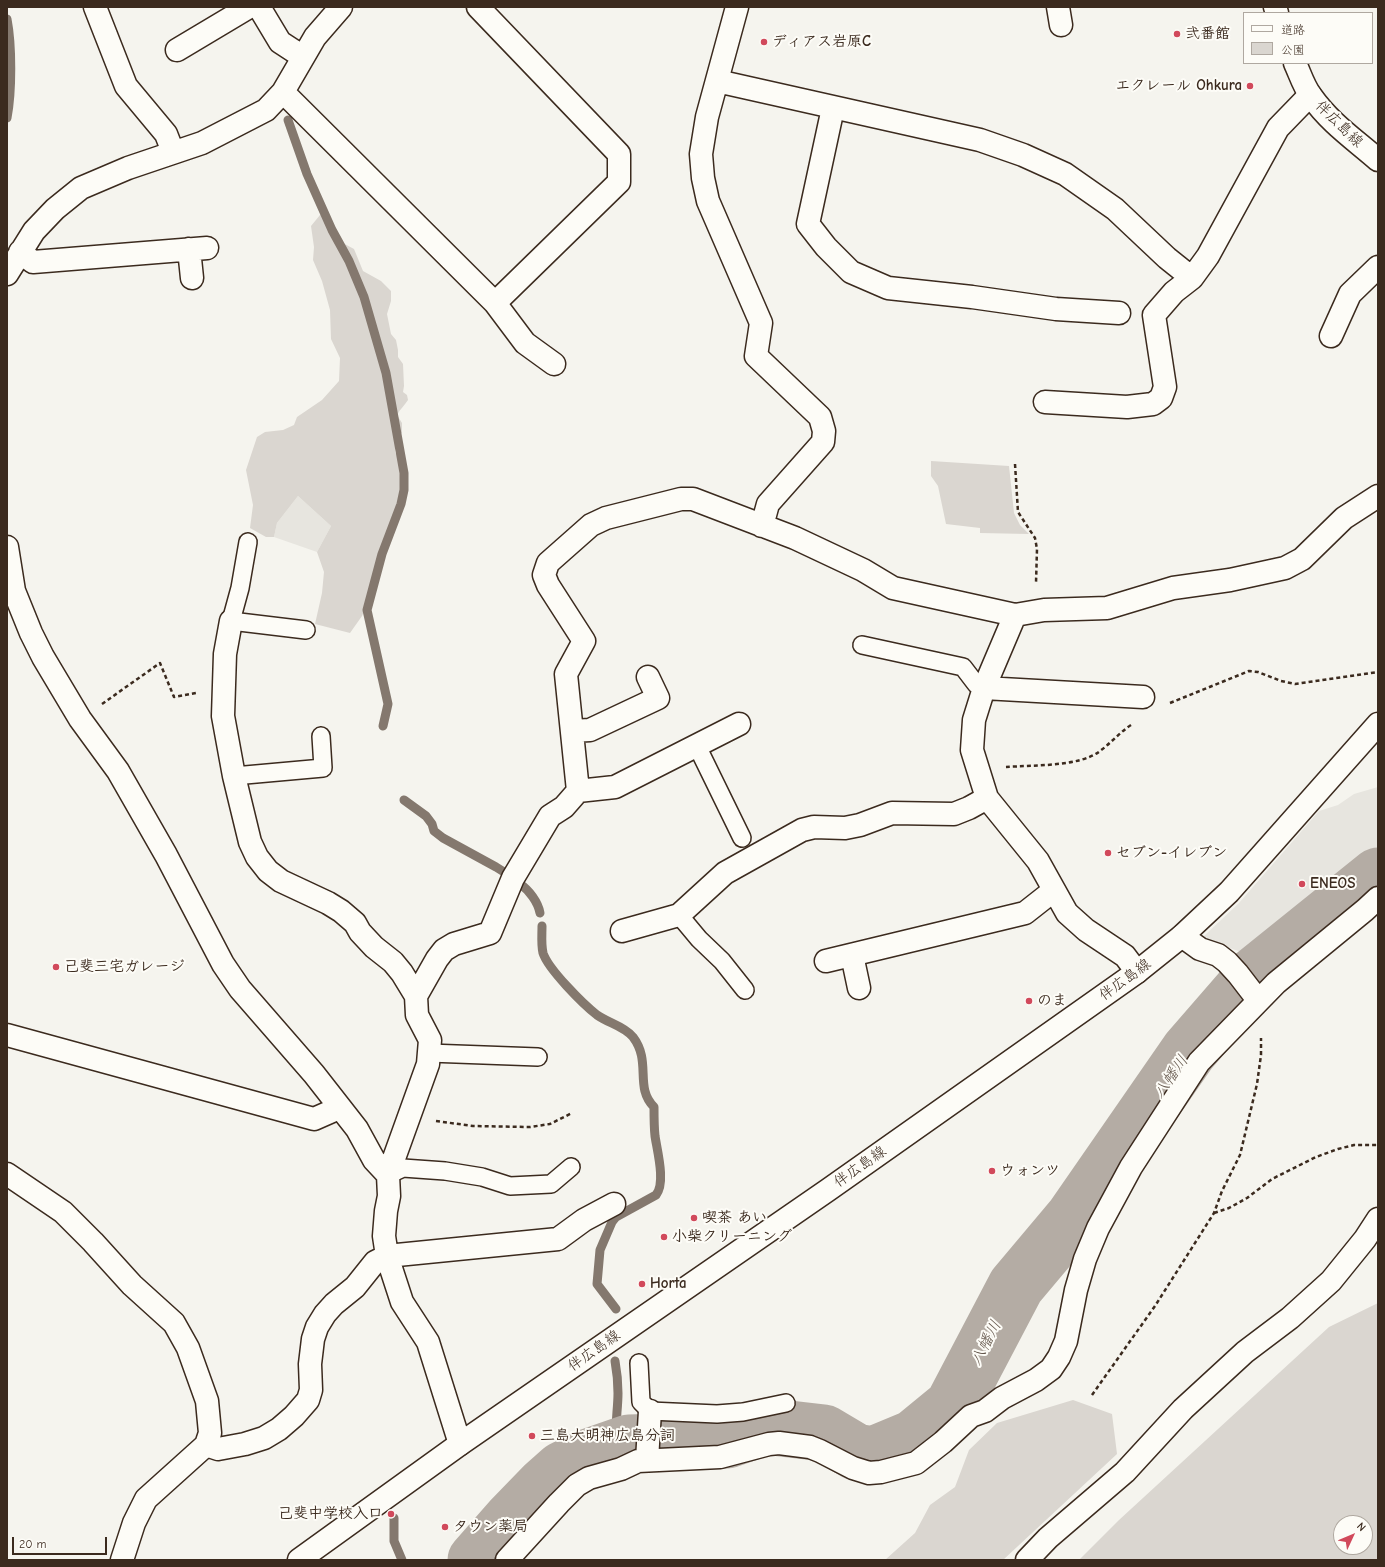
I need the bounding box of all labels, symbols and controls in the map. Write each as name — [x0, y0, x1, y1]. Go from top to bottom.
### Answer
legend — [1243, 12, 1373, 64]
text: 道路 — [1281, 23, 1305, 37]
place label: 弐番館 — [1185, 25, 1230, 43]
marker: 弐番館 — [1172, 29, 1182, 39]
place label: ディアス岩原C — [772, 33, 871, 51]
marker: ディアス岩原C — [759, 37, 769, 47]
text: 公園 — [1281, 43, 1305, 57]
place label: エクレール Ohkura — [1115, 77, 1242, 95]
marker: エクレール Ohkura — [1245, 81, 1255, 91]
street label: 伴広島線 — [1311, 97, 1367, 151]
place label: セブン-イレブン — [1116, 844, 1227, 862]
marker: セブン-イレブン — [1103, 848, 1113, 858]
place label: ENEOS — [1310, 875, 1355, 893]
marker: ENEOS — [1297, 879, 1307, 889]
street label: 伴広島線 — [1095, 955, 1155, 1005]
place label: 己斐三宅ガレージ — [64, 958, 185, 976]
marker: 己斐三宅ガレージ — [51, 962, 61, 972]
place label: のま — [1037, 992, 1067, 1010]
marker: のま — [1024, 996, 1034, 1006]
water label: 八幡川 — [1149, 1052, 1193, 1102]
street label: 伴広島線 — [830, 1142, 890, 1192]
place label: ウォンツ — [1000, 1162, 1060, 1180]
marker: ウォンツ — [987, 1166, 997, 1176]
place label: 喫茶 あい — [702, 1209, 767, 1227]
marker: 喫茶 あい — [689, 1213, 699, 1223]
place label: 小柴クリーニング — [672, 1228, 792, 1246]
marker: 小柴クリーニング — [659, 1232, 669, 1242]
place label: Horta — [650, 1275, 687, 1293]
marker: Horta — [637, 1279, 647, 1289]
water label: 八幡川 — [966, 1317, 1006, 1369]
street label: 伴広島線 — [564, 1326, 624, 1376]
place label: 三島大明神広島分詞 — [540, 1427, 675, 1445]
marker: 三島大明神広島分詞 — [527, 1431, 537, 1441]
place label: 己斐中学校入口 — [278, 1505, 383, 1523]
marker: 己斐中学校入口 — [386, 1509, 396, 1519]
north arrow — [1333, 1515, 1373, 1555]
place label: タウン薬局 — [453, 1518, 528, 1536]
text: N — [1354, 1520, 1368, 1534]
marker: タウン薬局 — [440, 1522, 450, 1532]
scale bar — [14, 1529, 109, 1555]
text: 20 m — [19, 1537, 47, 1551]

